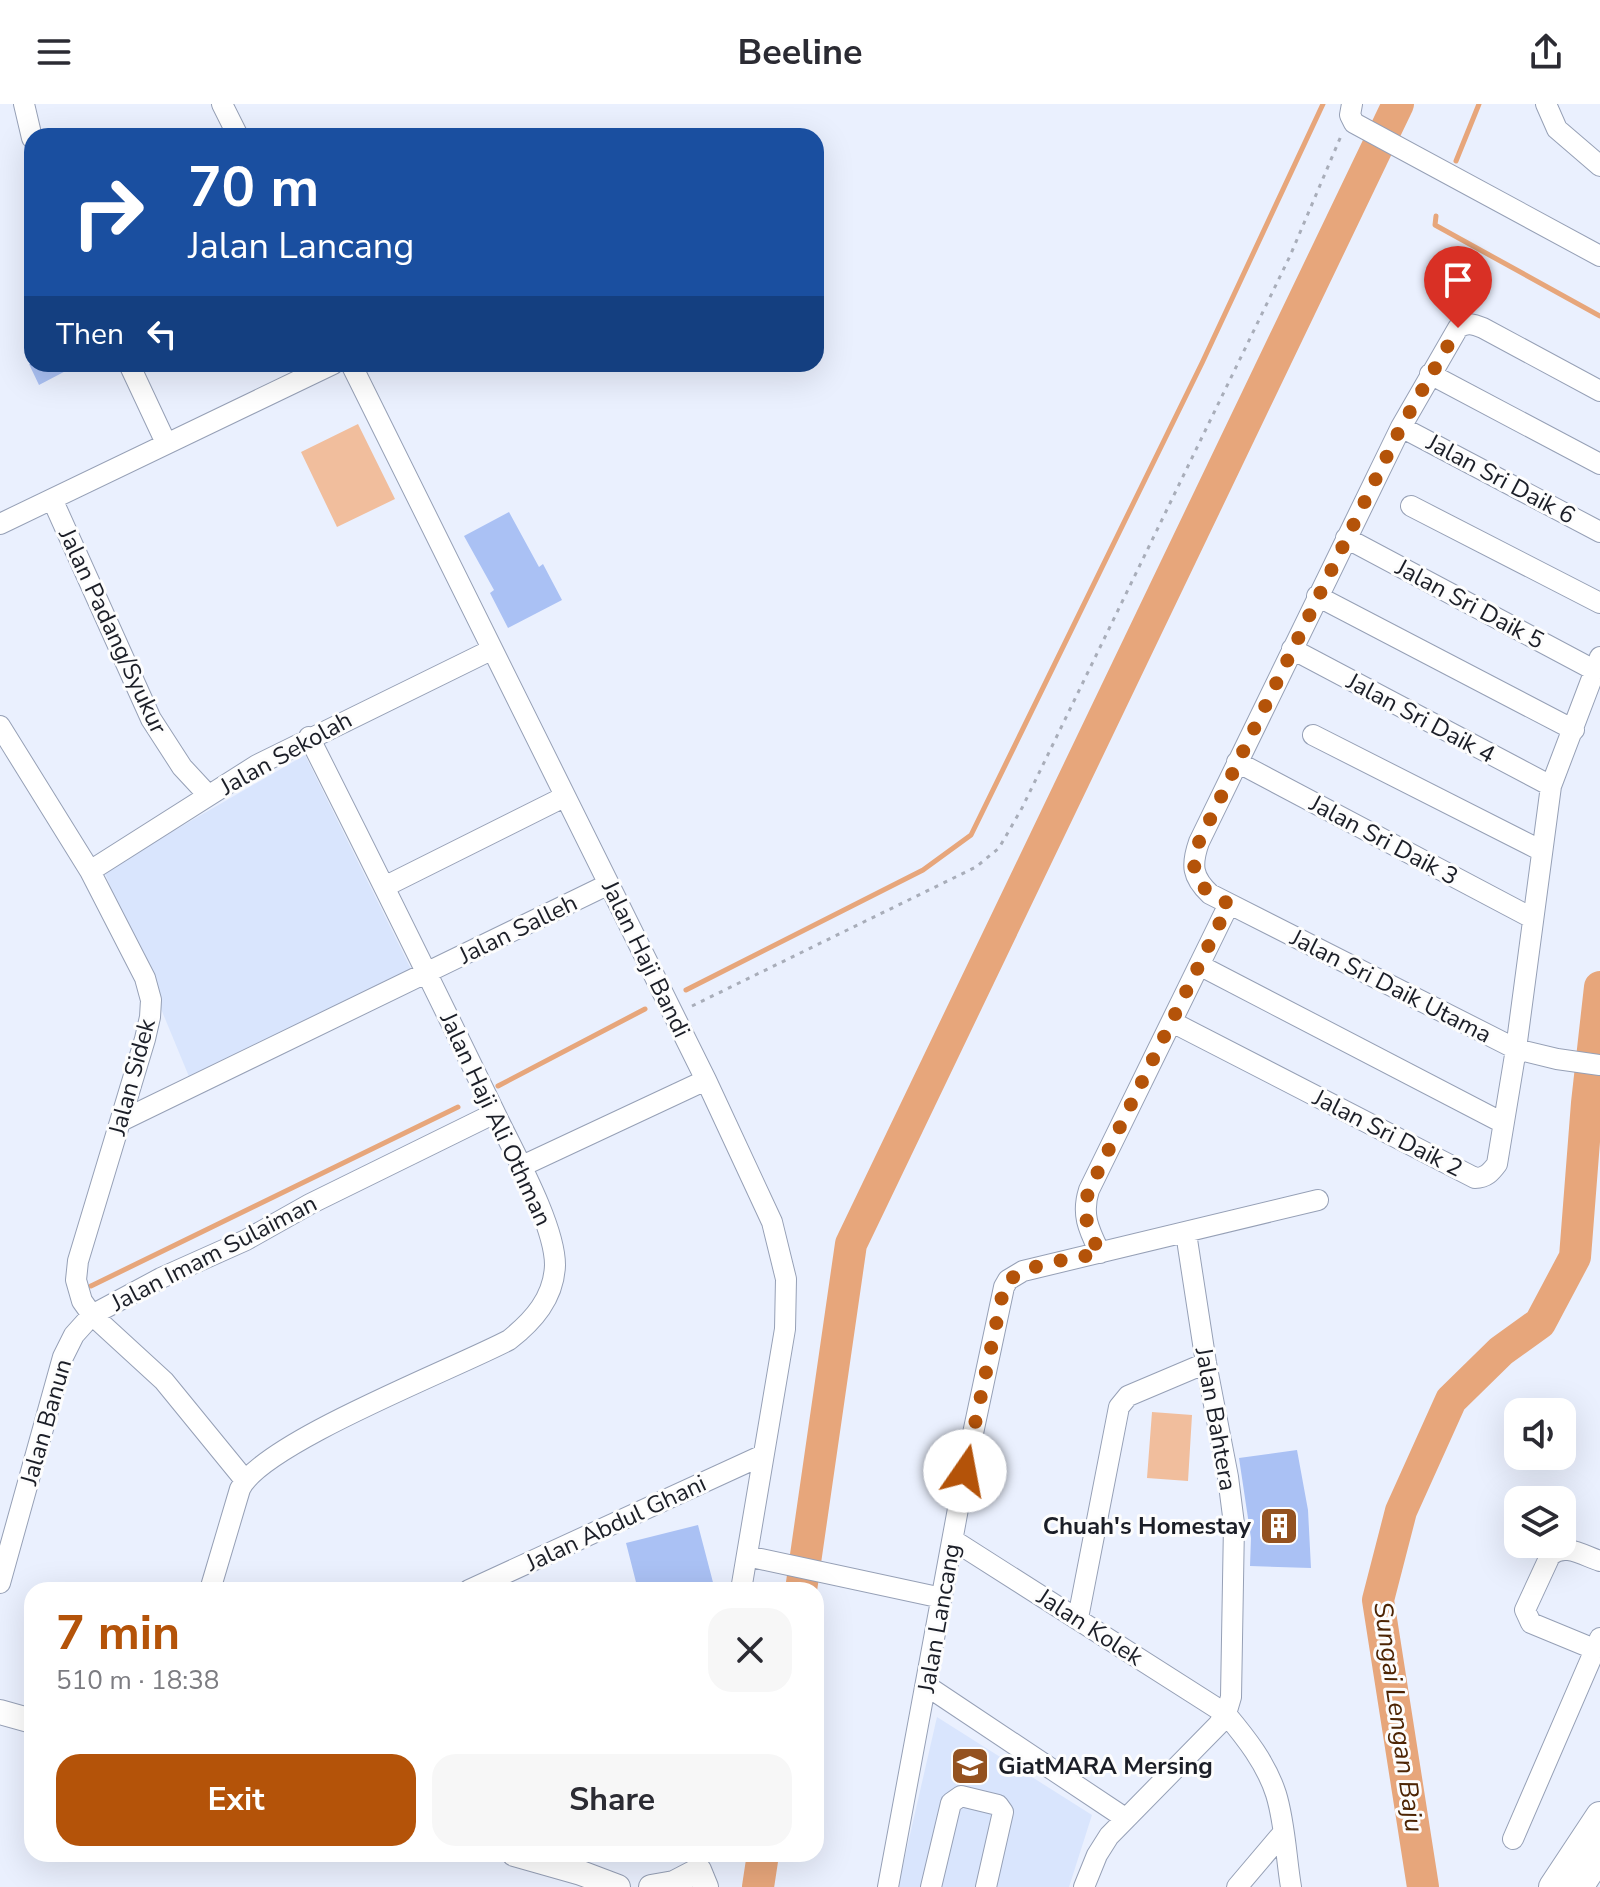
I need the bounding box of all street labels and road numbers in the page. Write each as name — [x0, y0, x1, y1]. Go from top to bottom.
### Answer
street label: Jalan Sri Daik 6 — [1420, 426, 1581, 532]
street label: Jalan Padang/Syukur — [51, 522, 175, 739]
street label: Jalan Sri Daik 5 — [1389, 551, 1550, 657]
street label: Jalan Sri Daik 4 — [1340, 665, 1501, 771]
street label: Jalan Sekolah — [213, 704, 358, 803]
street label: Jalan Sri Daik 3 — [1303, 787, 1464, 893]
street label: Jalan Haji Bandi — [594, 874, 698, 1043]
street label: Jalan Salleh — [453, 887, 583, 972]
street label: Jalan Sri Daik Utama — [1284, 921, 1497, 1050]
street label: Jalan Haji Ali Othman — [432, 1006, 560, 1231]
street label: Jalan Sidek — [101, 1014, 163, 1140]
street label: Jalan Sri Daik 2 — [1307, 1081, 1468, 1184]
street label: Jalan Imam Sulaiman — [105, 1187, 322, 1319]
street label: Jalan Bahtera — [1187, 1344, 1244, 1493]
street label: Jalan Banun — [12, 1355, 79, 1490]
street label: Jalan Abdul Ghani — [520, 1467, 711, 1579]
street label: Jalan Lancang — [910, 1541, 968, 1696]
street label: Jalan Kolek — [1030, 1580, 1150, 1674]

